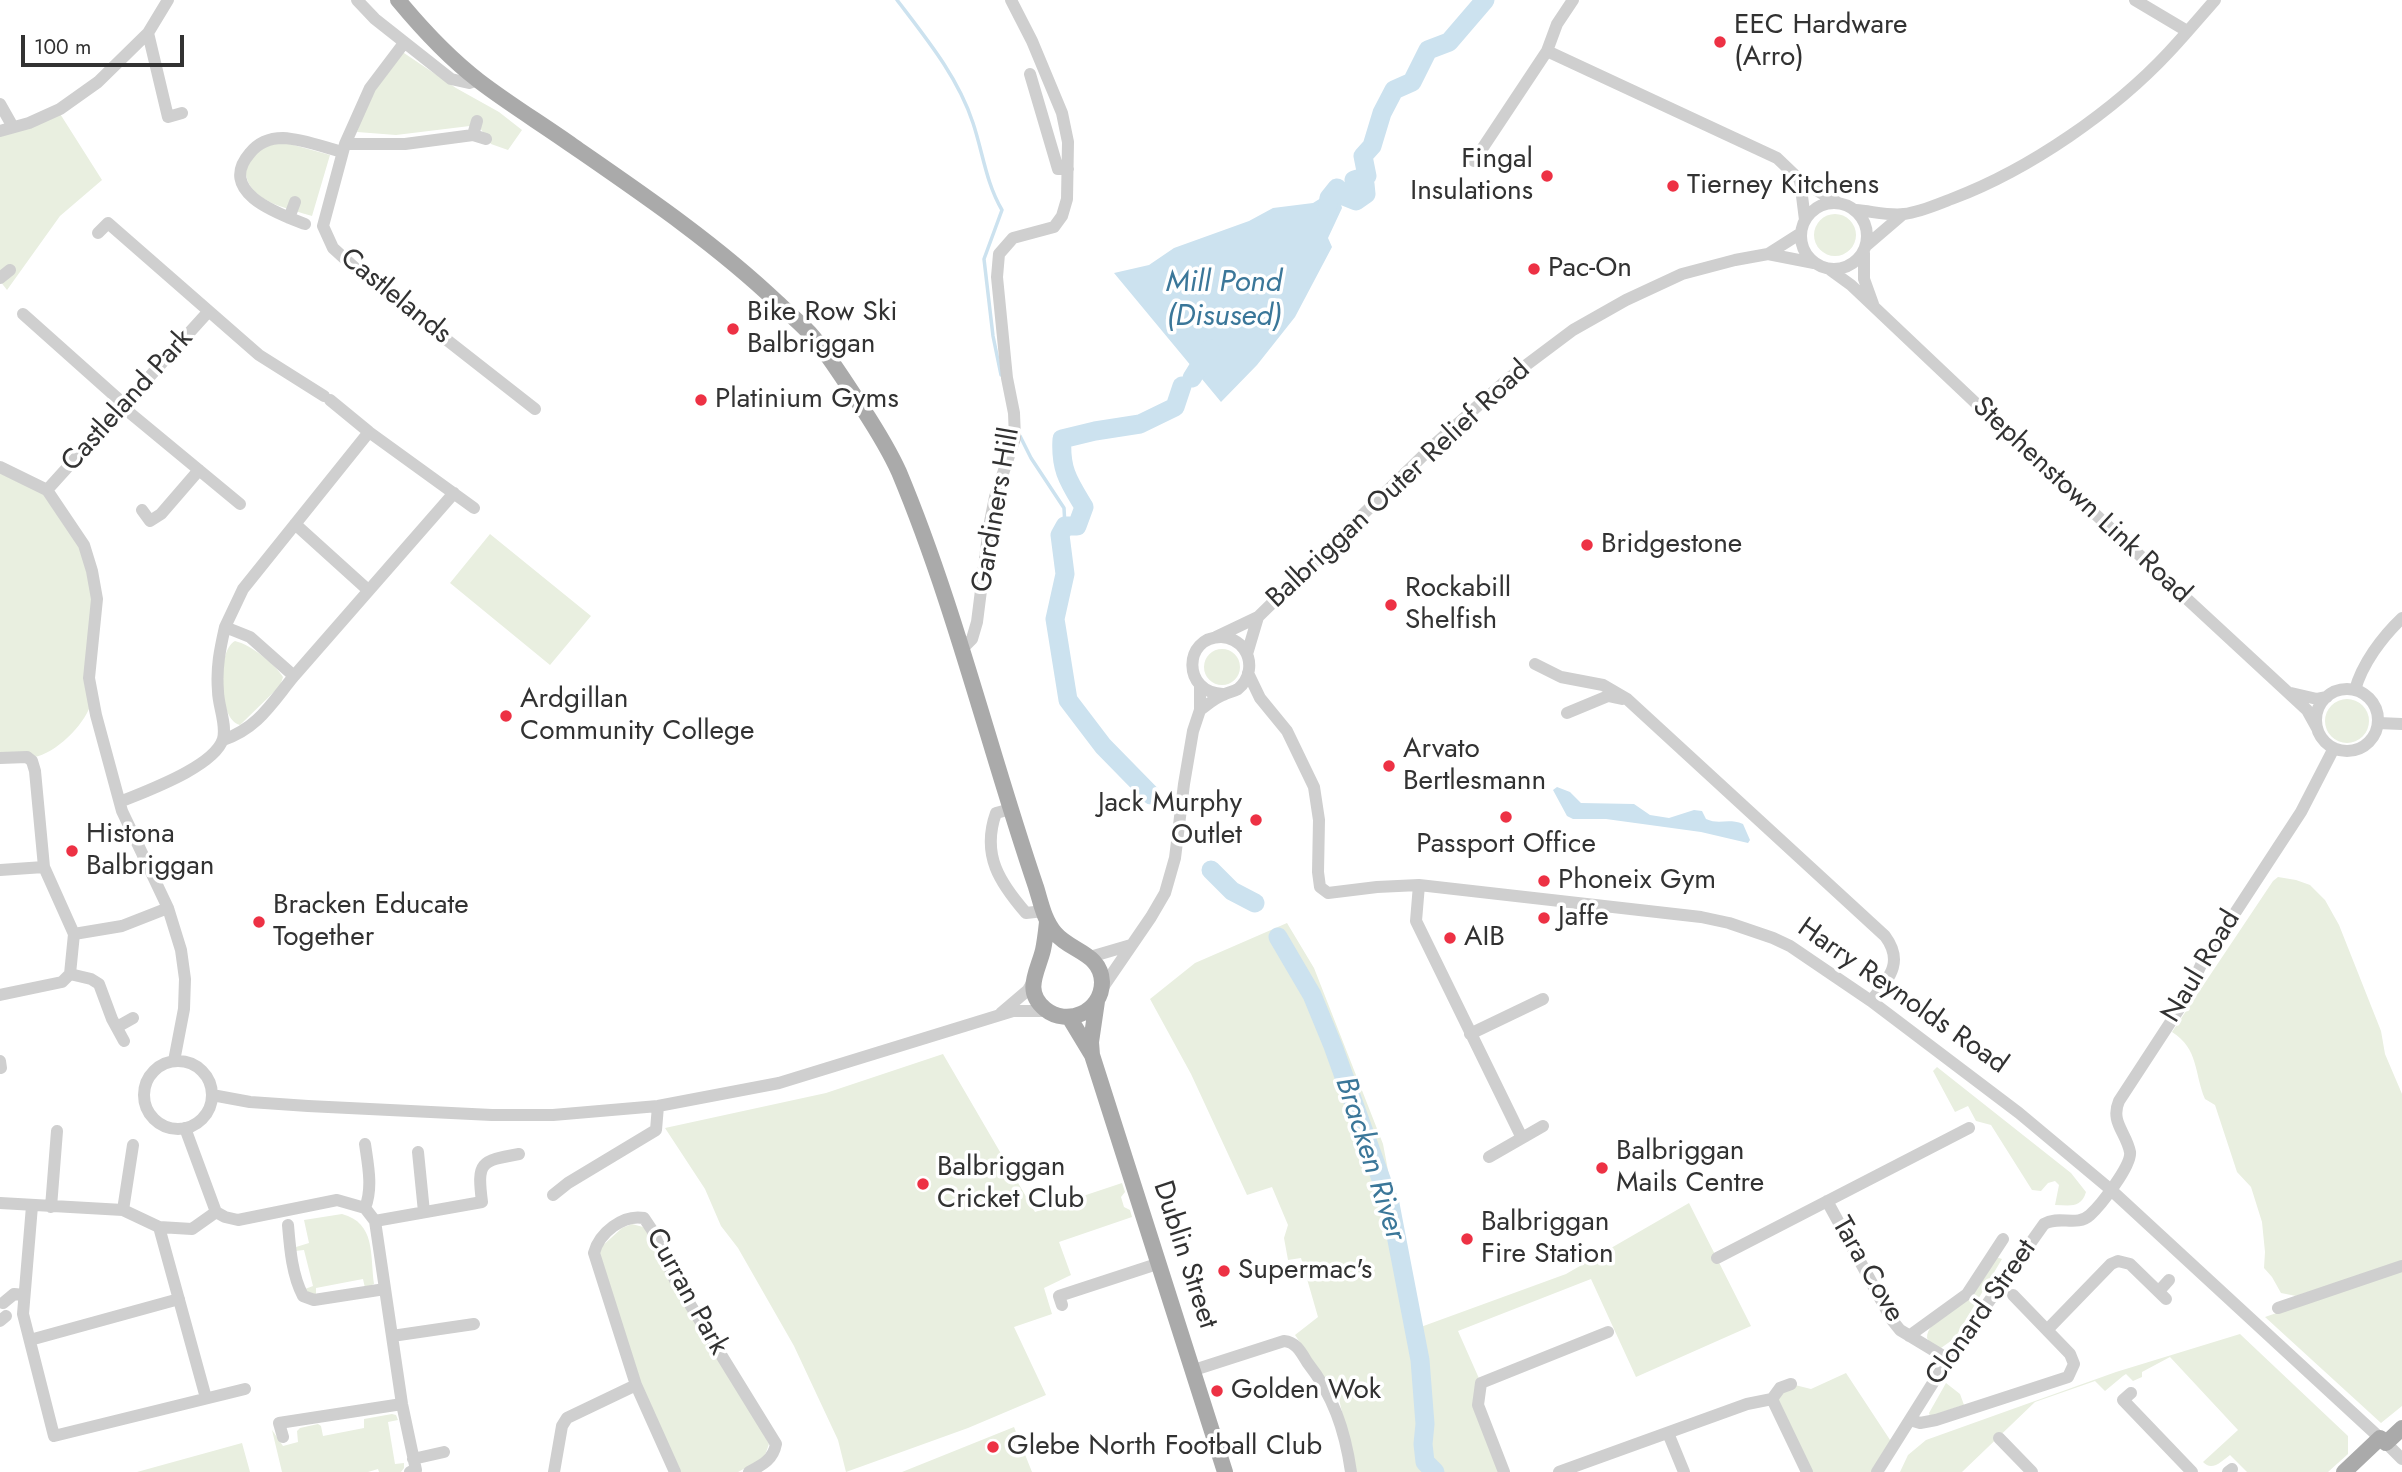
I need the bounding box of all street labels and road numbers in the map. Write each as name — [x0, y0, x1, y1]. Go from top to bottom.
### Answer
street label: Castlelands — [333, 242, 457, 352]
street label: Castleland Park — [55, 323, 201, 479]
street label: Balbriggan Outer Relief Road — [1260, 354, 1538, 616]
street label: Stephenstown Link Road — [1965, 391, 2197, 611]
street label: Gardiners Hill — [966, 425, 1028, 595]
street label: Naul Road — [2155, 905, 2249, 1029]
street label: Harry Reynolds Road — [1790, 912, 2014, 1082]
street label: Dublin Street — [1144, 1177, 1224, 1333]
street label: Tara Cove — [1824, 1212, 1910, 1328]
street label: Curran Park — [637, 1223, 735, 1361]
street label: Clonard Street — [1920, 1234, 2044, 1392]

